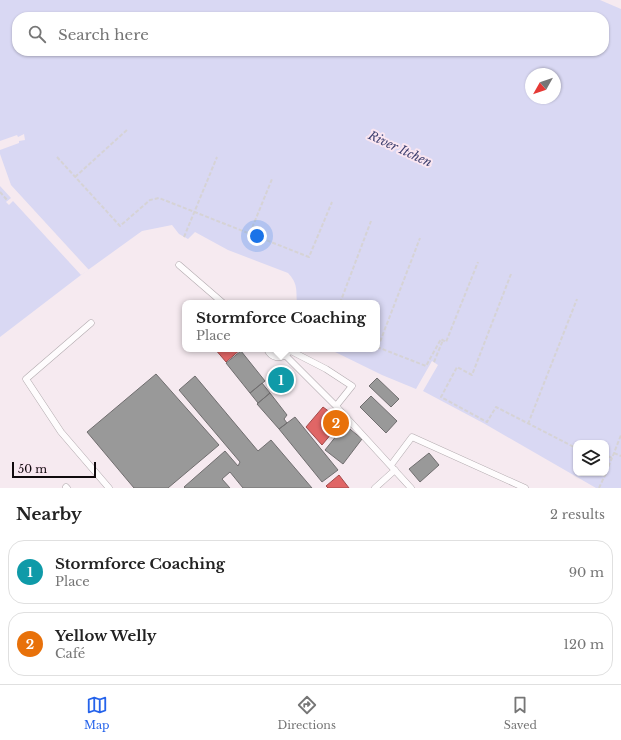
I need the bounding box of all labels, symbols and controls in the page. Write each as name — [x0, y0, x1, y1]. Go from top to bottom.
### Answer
search box — [12, 12, 609, 56]
icon: search — [26, 23, 48, 45]
text: Search here — [58, 25, 149, 44]
north arrow — [525, 68, 561, 104]
water label: River Itchen — [365, 127, 435, 170]
your location — [247, 226, 267, 246]
popup — [182, 300, 380, 352]
text: Stormforce Coaching — [196, 308, 366, 327]
text: Place — [196, 327, 231, 344]
pin: 1 — [268, 365, 294, 395]
pin: 2 — [323, 408, 349, 438]
map controls — [573, 440, 609, 476]
button: layers — [573, 440, 609, 476]
scale bar — [12, 460, 96, 479]
text: 50 m — [18, 462, 47, 476]
text: Nearby — [16, 504, 82, 525]
text: 2 results — [550, 506, 605, 523]
text: Stormforce Coaching — [55, 554, 225, 573]
text: 1 — [27, 564, 33, 581]
text: 90 m — [569, 564, 604, 581]
text: Place — [55, 573, 90, 590]
text: Yellow Welly — [55, 626, 156, 645]
text: 2 — [26, 636, 34, 653]
text: 120 m — [563, 636, 604, 653]
text: Café — [55, 645, 85, 662]
tab: Map — [84, 694, 110, 732]
tab: Directions — [277, 694, 336, 732]
tab: Saved — [504, 694, 537, 732]

